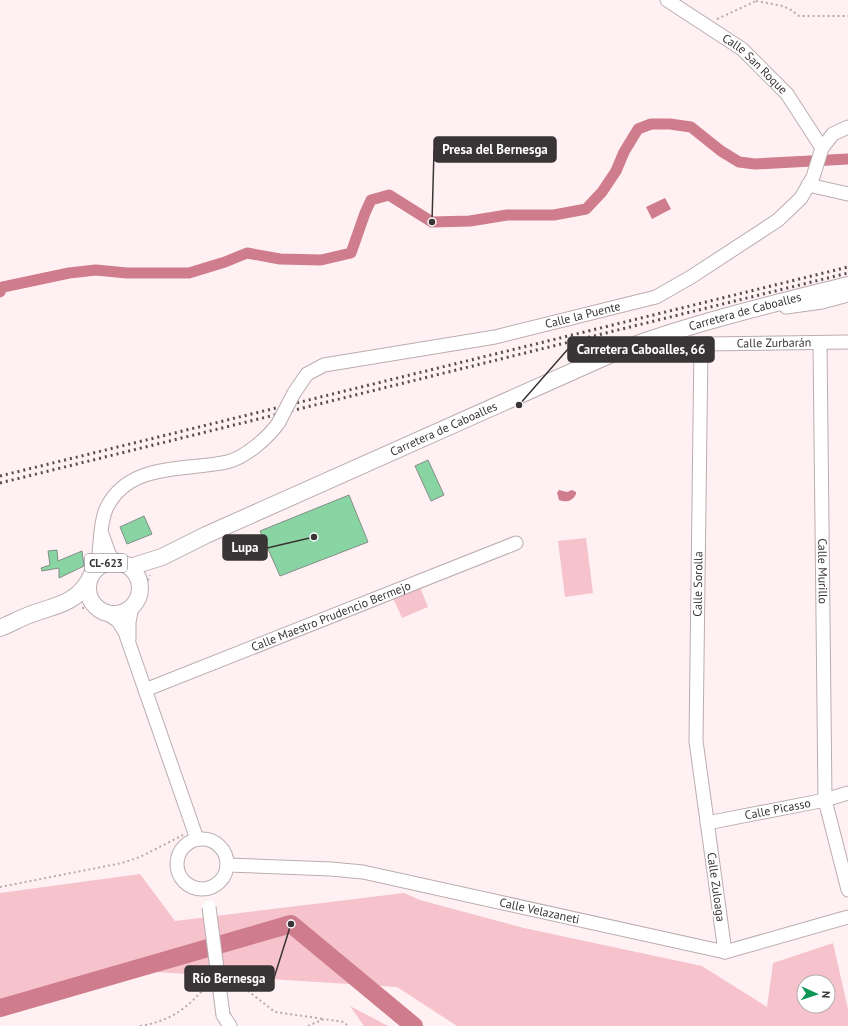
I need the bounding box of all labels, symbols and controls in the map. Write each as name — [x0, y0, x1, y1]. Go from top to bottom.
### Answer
street label: Calle San Roque — [720, 30, 791, 97]
callout: Presa del Bernesga — [434, 137, 556, 162]
text: Presa del Bernesga — [442, 141, 548, 158]
street label: Carretera de Caboalles — [687, 289, 803, 334]
street label: Calle la Puente — [543, 298, 622, 331]
street label: Calle Zurbarán — [737, 335, 811, 351]
callout: Carretera Caboalles, 66 — [568, 337, 714, 362]
text: Carretera Caboalles, 66 — [577, 341, 705, 358]
street label: Carretera de Caboalles — [388, 398, 499, 459]
callout: Lupa — [223, 535, 267, 560]
street label: Calle Murillo — [815, 538, 831, 604]
text: Lupa — [231, 539, 259, 556]
street label: Calle Sorolla — [690, 551, 705, 617]
road number: CL-623 — [85, 554, 127, 572]
street label: Calle Maestro Prudencio Bermejo — [249, 577, 413, 654]
street label: Calle Picasso — [743, 795, 812, 822]
street label: Calle Zuloaga — [704, 851, 729, 923]
street label: Calle Velazaneti — [498, 894, 581, 927]
callout: Río Bernesga — [185, 966, 274, 991]
text: Río Bernesga — [192, 970, 266, 987]
north arrow — [796, 974, 836, 1014]
text: N — [819, 991, 833, 999]

